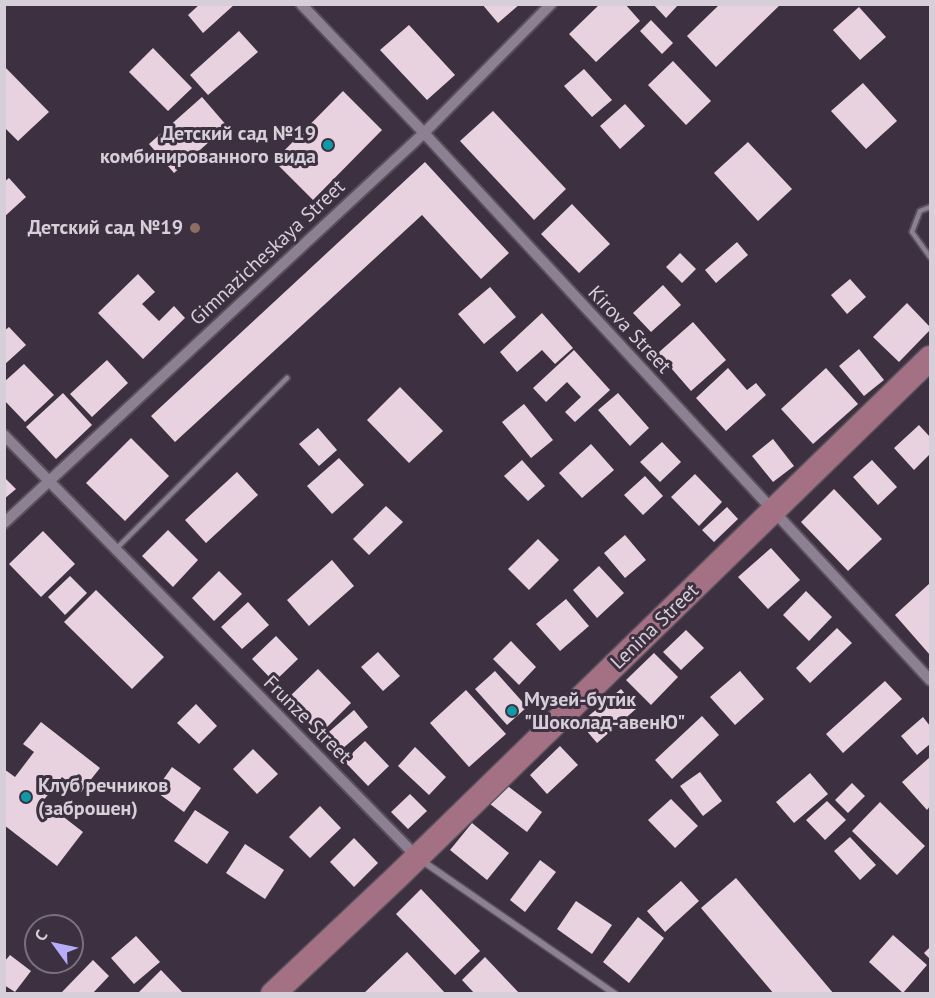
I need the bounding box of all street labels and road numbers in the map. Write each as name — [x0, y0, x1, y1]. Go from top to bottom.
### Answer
street label: Gimnazicheskaya Street — [186, 175, 350, 331]
street label: Kirova Street — [582, 281, 676, 379]
street label: Lenina Street — [606, 579, 704, 675]
street label: Frunze Street — [258, 671, 356, 769]

